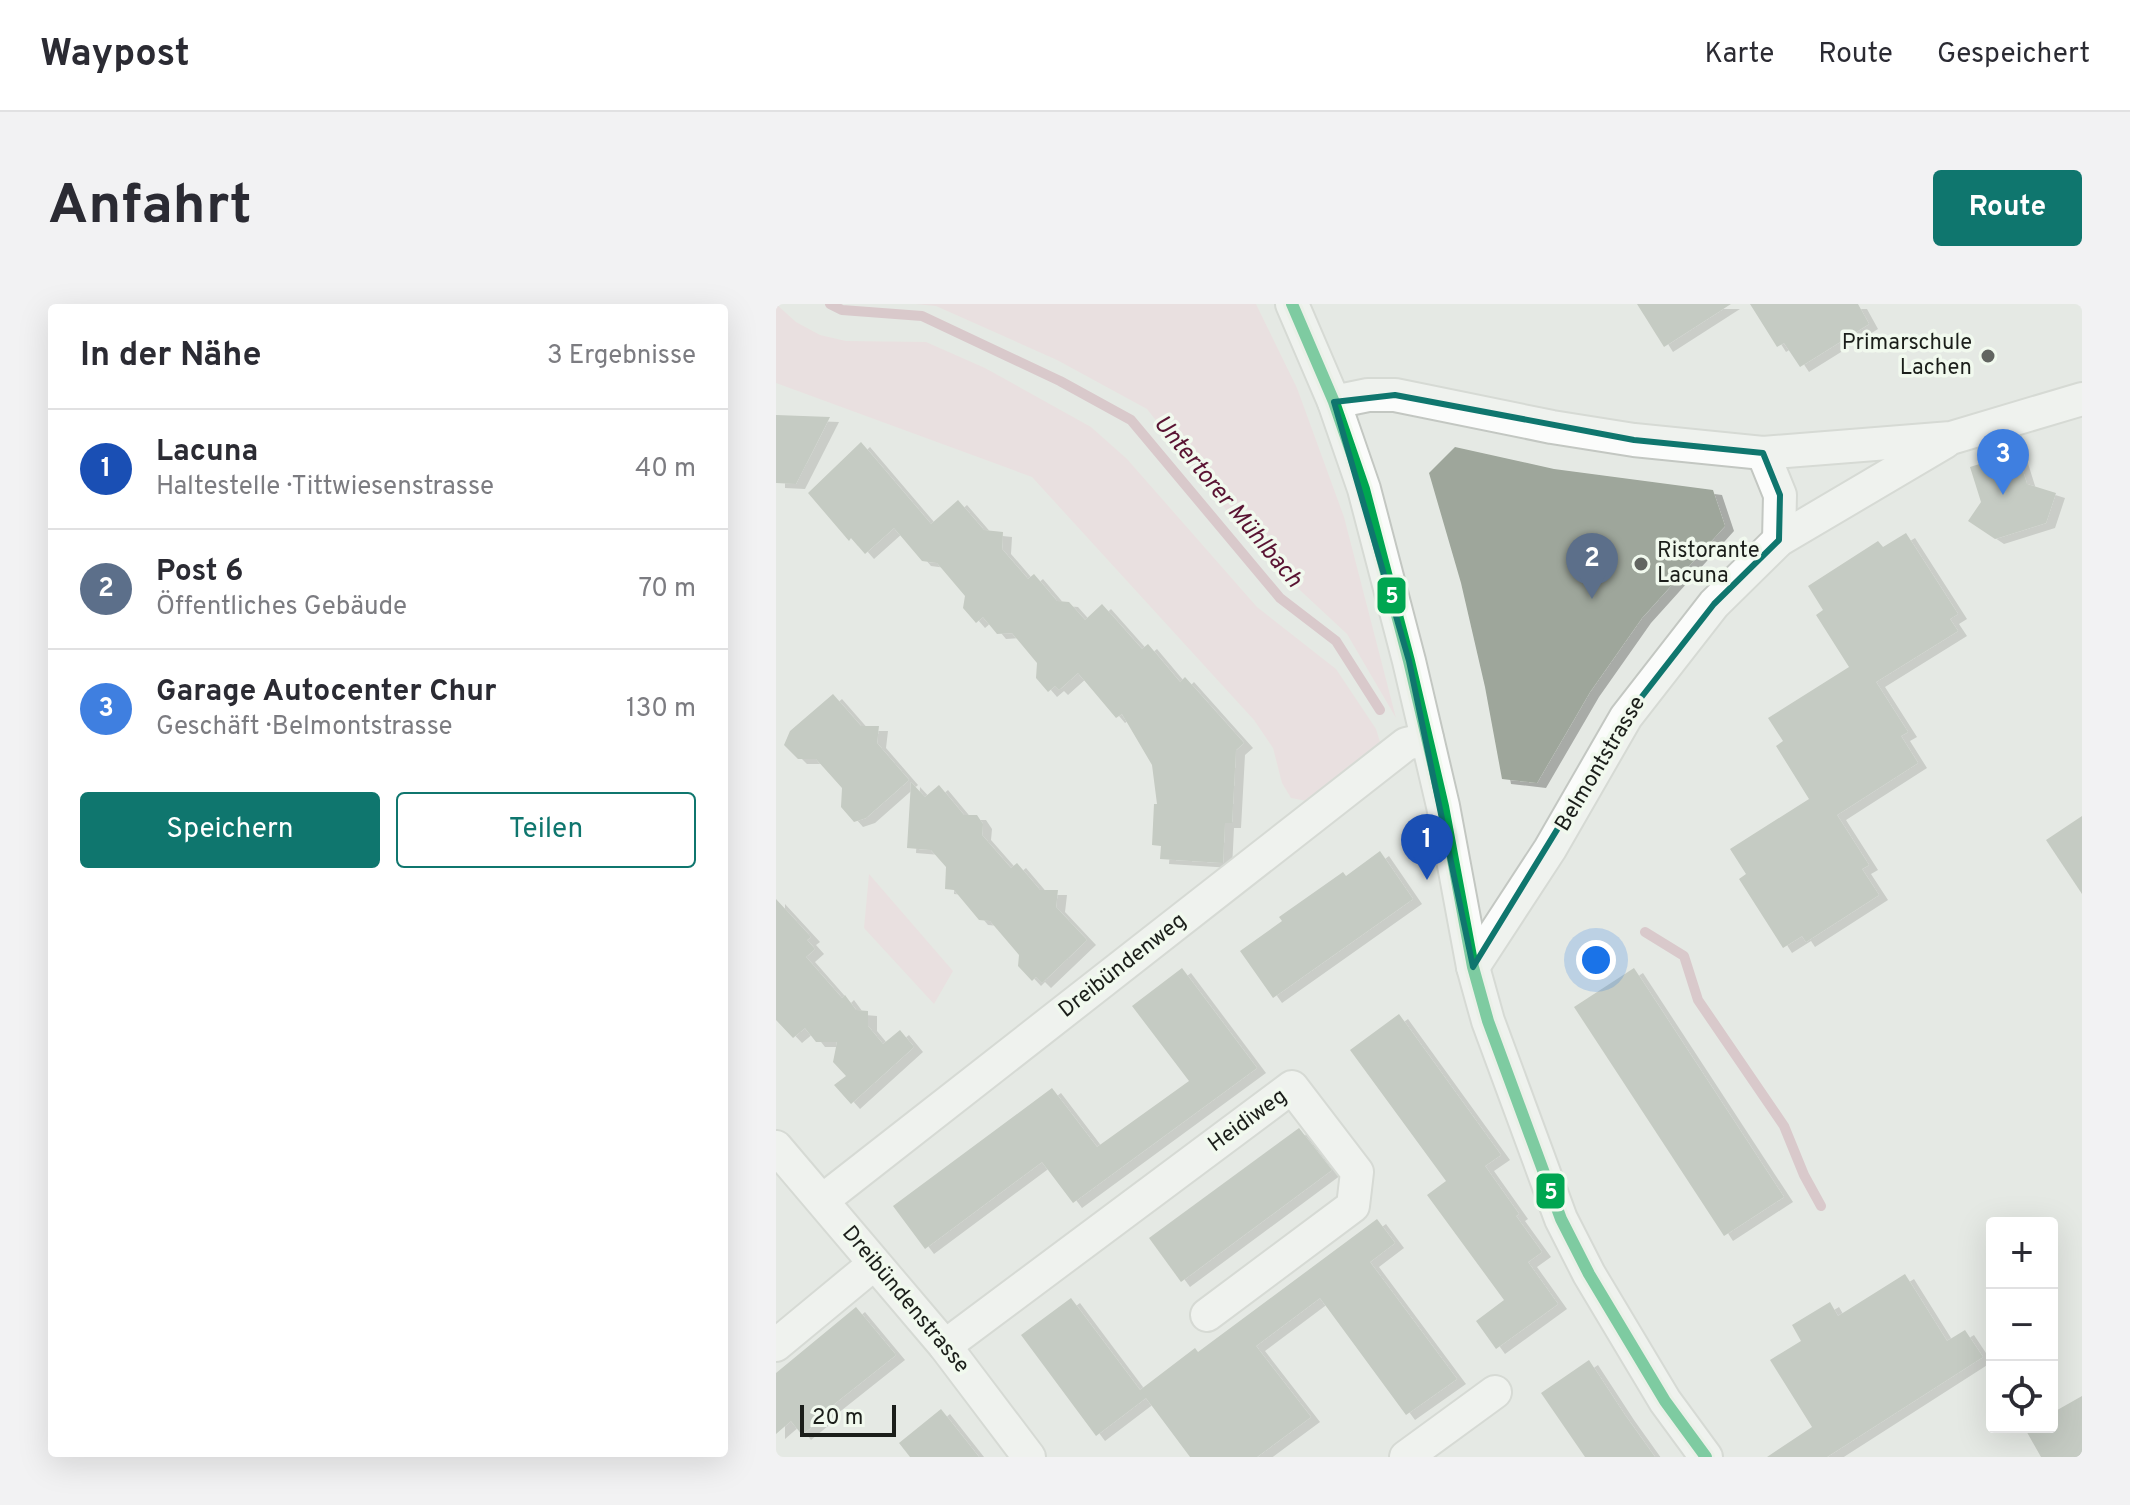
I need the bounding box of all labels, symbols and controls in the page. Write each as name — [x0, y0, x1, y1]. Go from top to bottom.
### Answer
text: Waypost — [40, 31, 190, 80]
text: Karte — [1704, 37, 1774, 73]
text: Route — [1818, 37, 1893, 73]
text: Gespeichert — [1937, 37, 2090, 73]
button: Route — [1933, 170, 2082, 246]
text: Anfahrt — [48, 173, 252, 243]
place label: Primarschule Lachen — [1842, 330, 1972, 382]
text: In der Nähe — [80, 335, 262, 378]
text: 3 Ergebnisse — [547, 340, 696, 373]
marker: Primarschule Lachen — [1979, 347, 1997, 365]
water label: Untertorer Mühlbach — [1146, 410, 1308, 594]
pin: 3 — [1977, 429, 2029, 495]
text: Lacuna — [156, 434, 258, 471]
text: 1 — [101, 453, 111, 486]
text: 40 m — [635, 453, 696, 486]
text: Haltestelle · Tittwiesenstrasse — [156, 471, 494, 504]
pin: 2 — [1566, 533, 1618, 599]
place label: Ristorante Lacuna — [1657, 538, 1760, 590]
text: Post 6 — [156, 554, 244, 591]
marker: Ristorante Lacuna — [1632, 555, 1650, 573]
text: 2 — [98, 573, 114, 606]
text: 70 m — [638, 573, 696, 606]
line badge: 5 — [1376, 576, 1407, 615]
text: 5 — [1385, 584, 1399, 611]
text: Öffentliches Gebäude — [156, 591, 407, 624]
text: Garage Autocenter Chur — [156, 674, 496, 711]
street label: Belmontstrasse — [1550, 691, 1652, 837]
text: 3 — [98, 693, 114, 726]
text: 130 m — [626, 693, 696, 726]
text: Geschäft · Belmontstrasse — [156, 711, 453, 744]
button: Speichern — [80, 792, 380, 868]
button: Teilen — [396, 792, 696, 868]
pin: 1 — [1401, 814, 1453, 880]
street label: Dreibündenweg — [1054, 908, 1192, 1024]
your location — [1576, 940, 1616, 980]
street label: Heidiweg — [1203, 1083, 1293, 1159]
line badge: 5 — [1535, 1172, 1566, 1210]
text: 5 — [1544, 1180, 1558, 1207]
map controls — [1986, 1217, 2058, 1433]
button: + — [1986, 1217, 2058, 1289]
street label: Dreibündenstrasse — [835, 1221, 975, 1379]
button: − — [1986, 1289, 2058, 1361]
button: locate — [1986, 1361, 2058, 1433]
scale bar — [800, 1401, 896, 1437]
text: 20 m — [812, 1405, 863, 1432]

